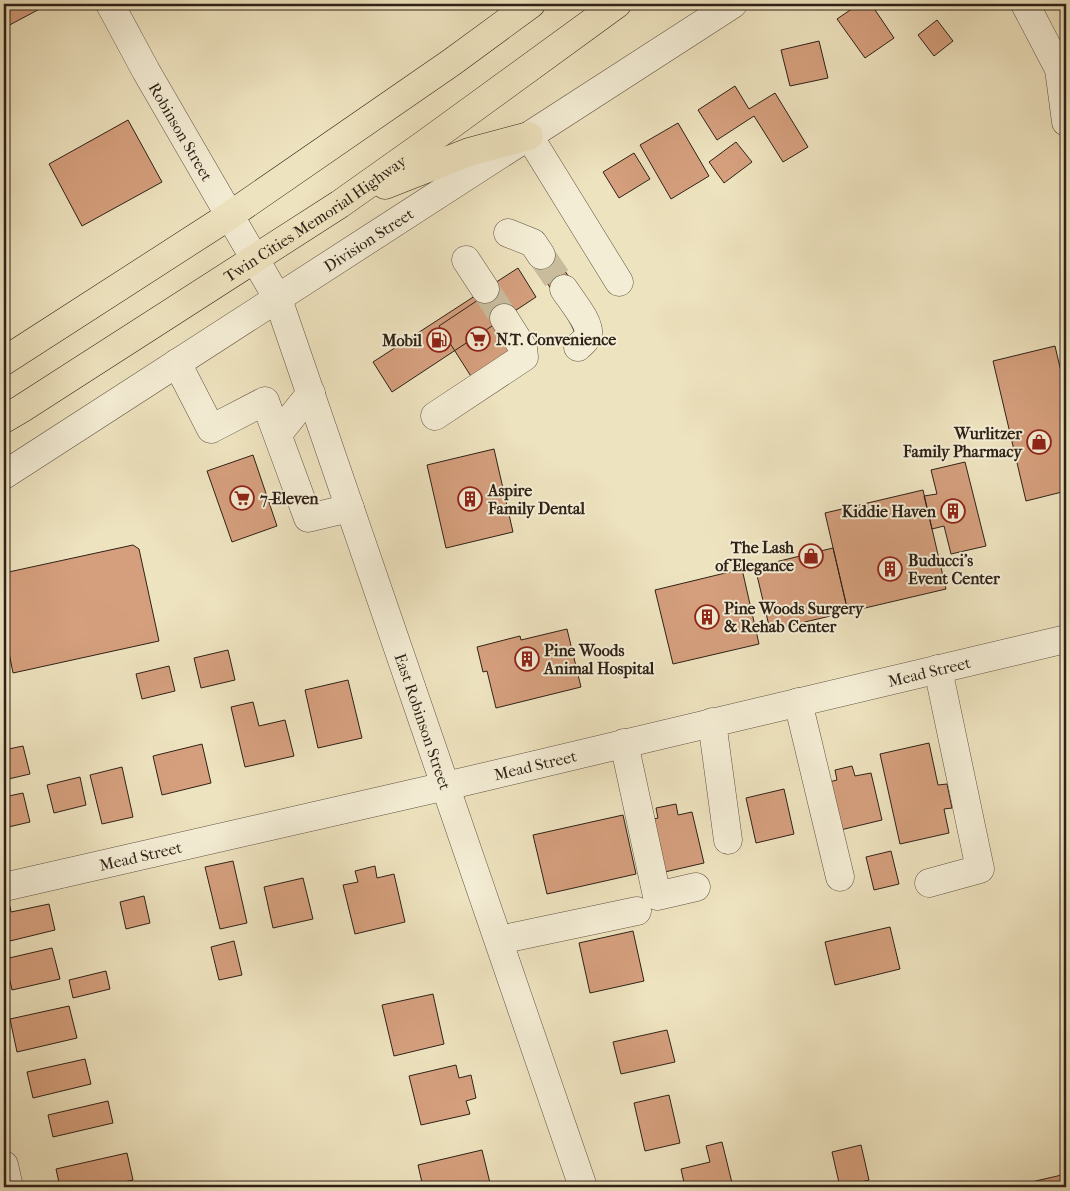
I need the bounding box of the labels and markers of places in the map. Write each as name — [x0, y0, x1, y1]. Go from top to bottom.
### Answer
supermarket icon: N.T. Convenience — [465, 326, 491, 352]
fuel station icon: Mobil — [426, 327, 452, 353]
place label: N.T. Convenience — [496, 330, 616, 349]
place label: Mobil — [381, 331, 423, 350]
place label: Wurlitzer Family Pharmacy — [902, 424, 1023, 462]
shop icon: Wurlitzer Family Pharmacy — [1026, 429, 1052, 455]
place label: Aspire Family Dental — [487, 481, 585, 519]
supermarket icon: 7-Eleven — [229, 485, 255, 511]
building icon: Aspire Family Dental — [457, 486, 483, 512]
place label: 7-Eleven — [259, 489, 319, 508]
building icon: Kiddie Haven — [940, 498, 966, 524]
place label: Kiddie Haven — [842, 502, 937, 521]
place label: The Lash of Elegance — [715, 538, 795, 576]
shop icon: The Lash of Elegance — [798, 543, 824, 569]
place label: Buducci's Event Center — [908, 551, 1001, 588]
building icon: Buducci's Event Center — [877, 556, 903, 582]
place label: Pine Woods Surgery & Rehab Center — [724, 599, 865, 636]
building icon: Pine Woods Surgery & Rehab Center — [694, 604, 720, 630]
place label: Pine Woods Animal Hospital — [543, 641, 655, 679]
building icon: Pine Woods Animal Hospital — [514, 646, 540, 672]

